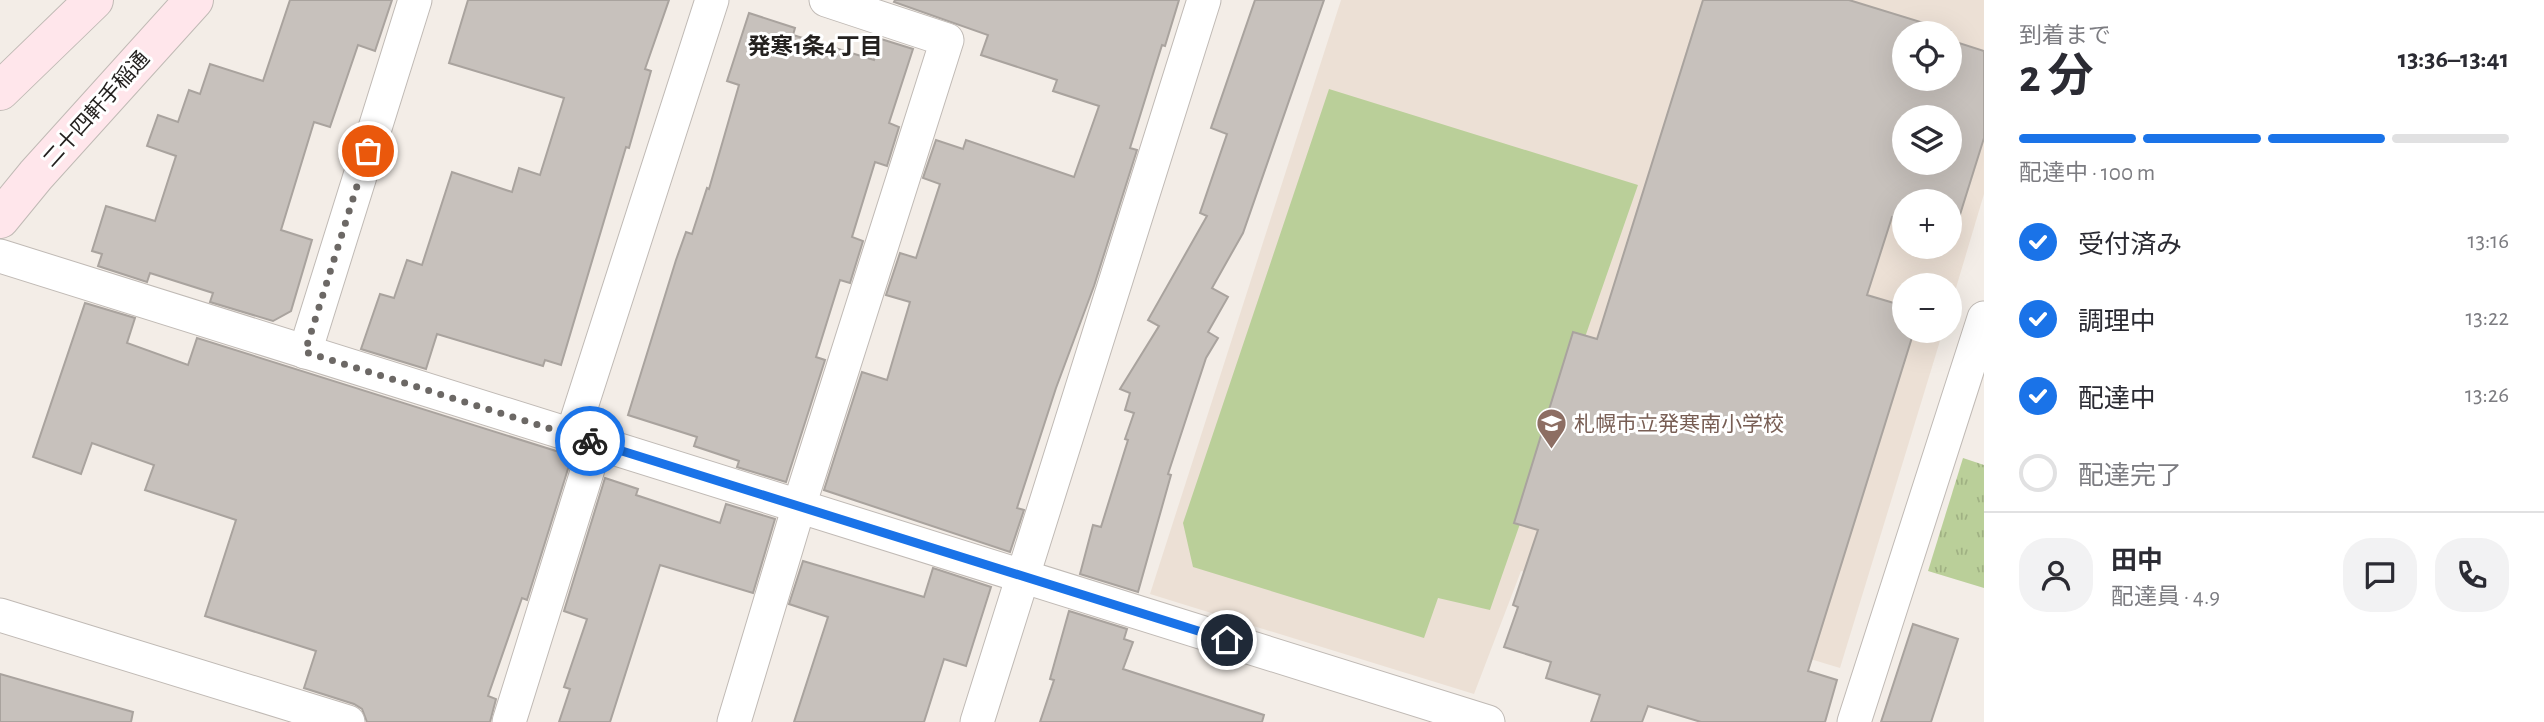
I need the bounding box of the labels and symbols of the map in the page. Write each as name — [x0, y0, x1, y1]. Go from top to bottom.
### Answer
district label: 発寒1条4丁目 — [748, 34, 882, 59]
street label: 二十四軒手稲通 — [39, 47, 153, 171]
pin — [338, 121, 398, 181]
courier — [555, 406, 625, 476]
school or university icon: 札幌市立発寒南小学校 — [1534, 407, 1568, 451]
place label: 札幌市立発寒南小学校 — [1574, 413, 1784, 435]
pin — [1197, 610, 1257, 670]

